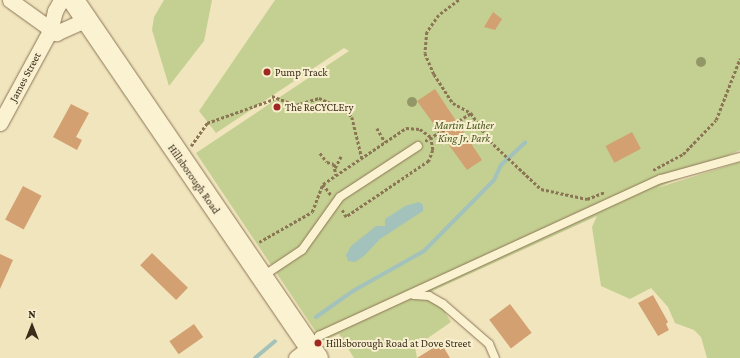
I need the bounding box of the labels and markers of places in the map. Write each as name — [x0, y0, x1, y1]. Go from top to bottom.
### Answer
place label: Pump Track — [275, 65, 328, 79]
marker: Pump Track — [262, 67, 272, 77]
place label: The ReCYCLEry — [285, 100, 354, 114]
marker: The ReCYCLEry — [272, 102, 282, 112]
place label: Hillsborough Road at Dove Street — [326, 336, 471, 350]
marker: Hillsborough Road at Dove Street — [313, 338, 323, 348]

